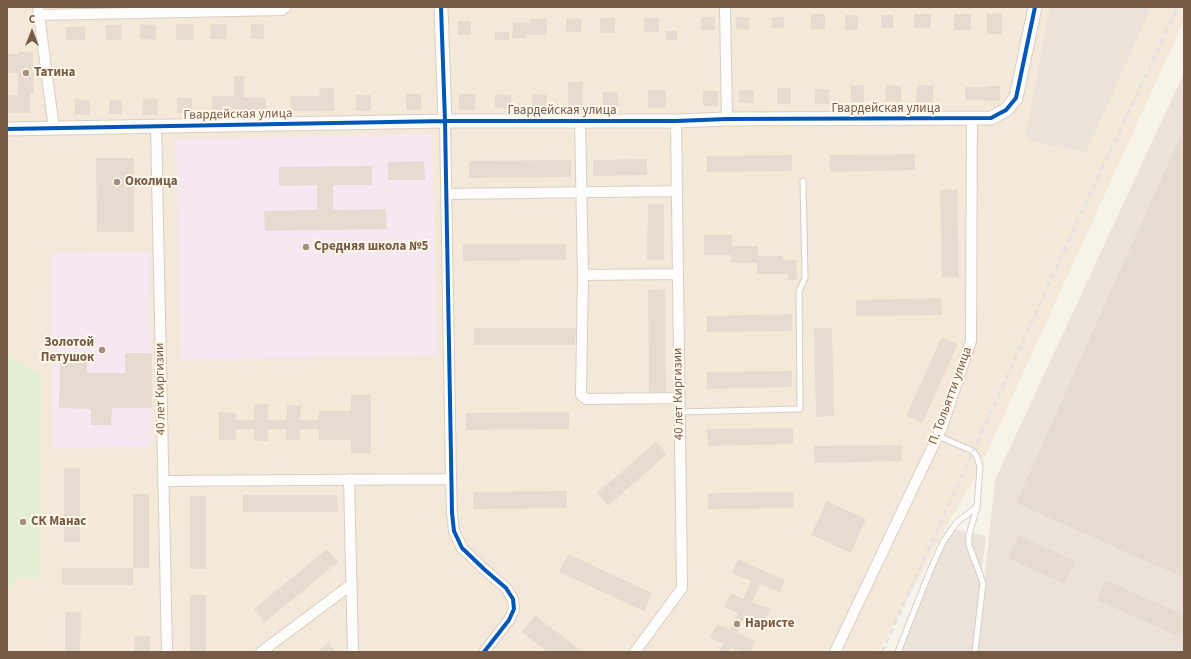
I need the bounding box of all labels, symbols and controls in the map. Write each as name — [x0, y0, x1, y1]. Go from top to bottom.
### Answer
north arrow — [12, 12, 52, 52]
text: С — [29, 12, 35, 27]
place label: Татина — [34, 65, 75, 81]
marker: Татина — [21, 68, 31, 78]
street label: Гвардейская улица — [832, 101, 940, 117]
street label: Гвардейская улица — [508, 103, 616, 119]
street label: Гвардейская улица — [183, 106, 293, 124]
place label: Околица — [125, 174, 178, 190]
marker: Околица — [112, 177, 122, 187]
place label: Средняя школа №5 — [314, 239, 428, 255]
marker: Средняя школа №5 — [301, 242, 311, 252]
place label: Золотой Петушок — [41, 335, 94, 366]
street label: 40 лет Киргизии — [152, 343, 170, 435]
marker: Золотой Петушок — [97, 345, 107, 355]
street label: П. Тольятти улица — [926, 345, 976, 447]
street label: 40 лет Киргизии — [670, 348, 688, 440]
place label: СК Манас — [31, 514, 86, 530]
marker: СК Манас — [18, 517, 28, 527]
place label: Наристе — [745, 616, 794, 632]
marker: Наристе — [732, 619, 742, 629]

